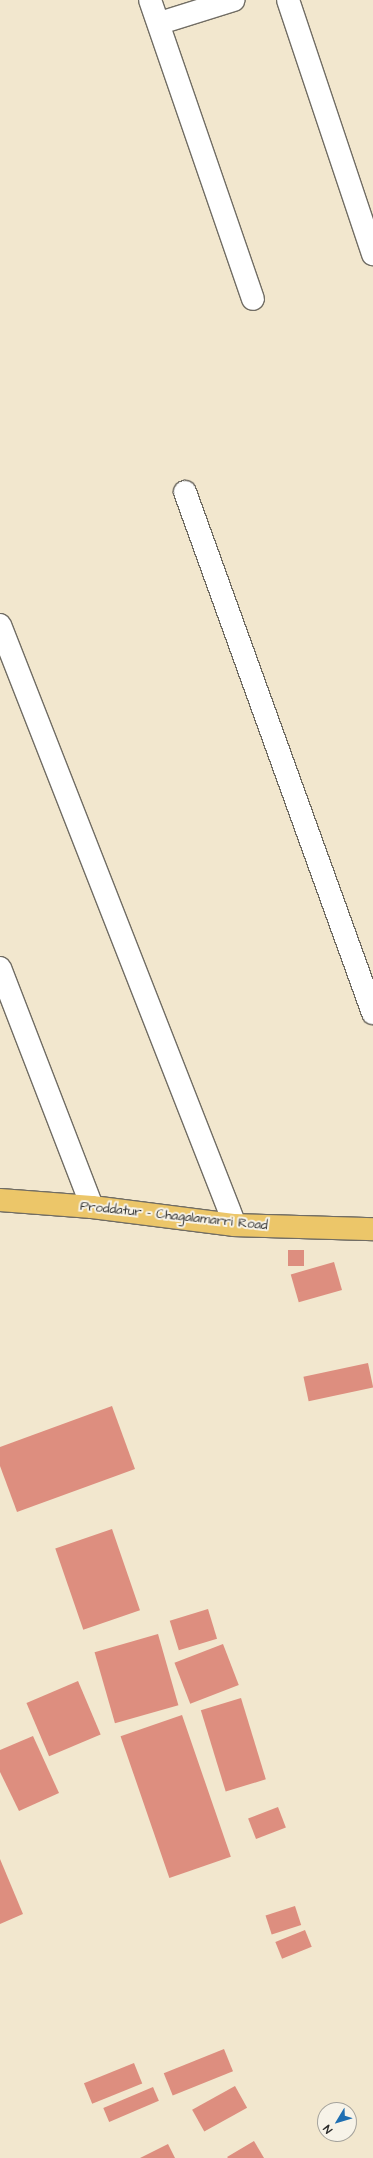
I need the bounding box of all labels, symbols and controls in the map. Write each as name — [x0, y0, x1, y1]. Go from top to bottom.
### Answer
street label: Proddatur - Chagalamarri Road — [79, 1198, 269, 1234]
north arrow — [317, 2102, 357, 2142]
text: N — [320, 2122, 336, 2136]

